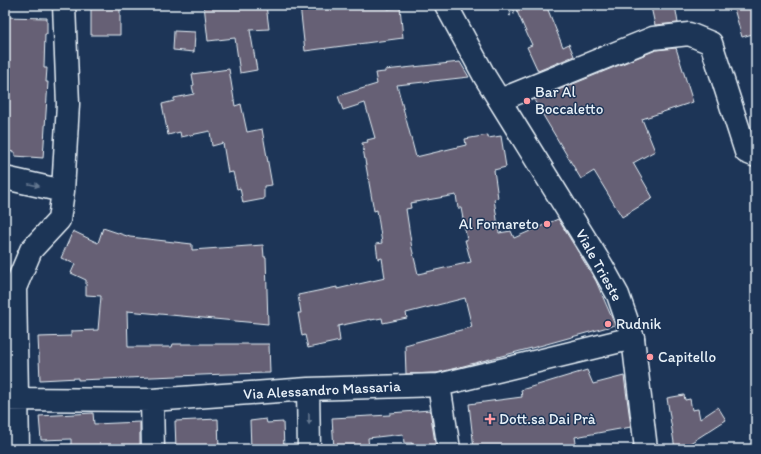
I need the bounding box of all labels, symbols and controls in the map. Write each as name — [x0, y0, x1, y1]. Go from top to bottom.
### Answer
place label: Bar Al Boccaletto — [535, 83, 603, 118]
marker: Bar Al Boccaletto — [522, 96, 532, 106]
one-way arrow — [28, 182, 40, 188]
place label: Al Fornareto — [459, 215, 539, 233]
marker: Al Fornareto — [542, 219, 552, 229]
street label: Viale Trieste — [572, 226, 626, 304]
place label: Rudnik — [616, 315, 661, 333]
marker: Rudnik — [603, 319, 613, 329]
place label: Capitello — [658, 348, 716, 366]
marker: Capitello — [645, 352, 655, 362]
street label: Via Alessandro Massaria — [243, 377, 401, 403]
place label: Dott.sa Dai Prà — [499, 410, 596, 428]
one-way arrow — [305, 413, 312, 425]
marker: Dott.sa Dai Prà — [484, 413, 496, 425]

